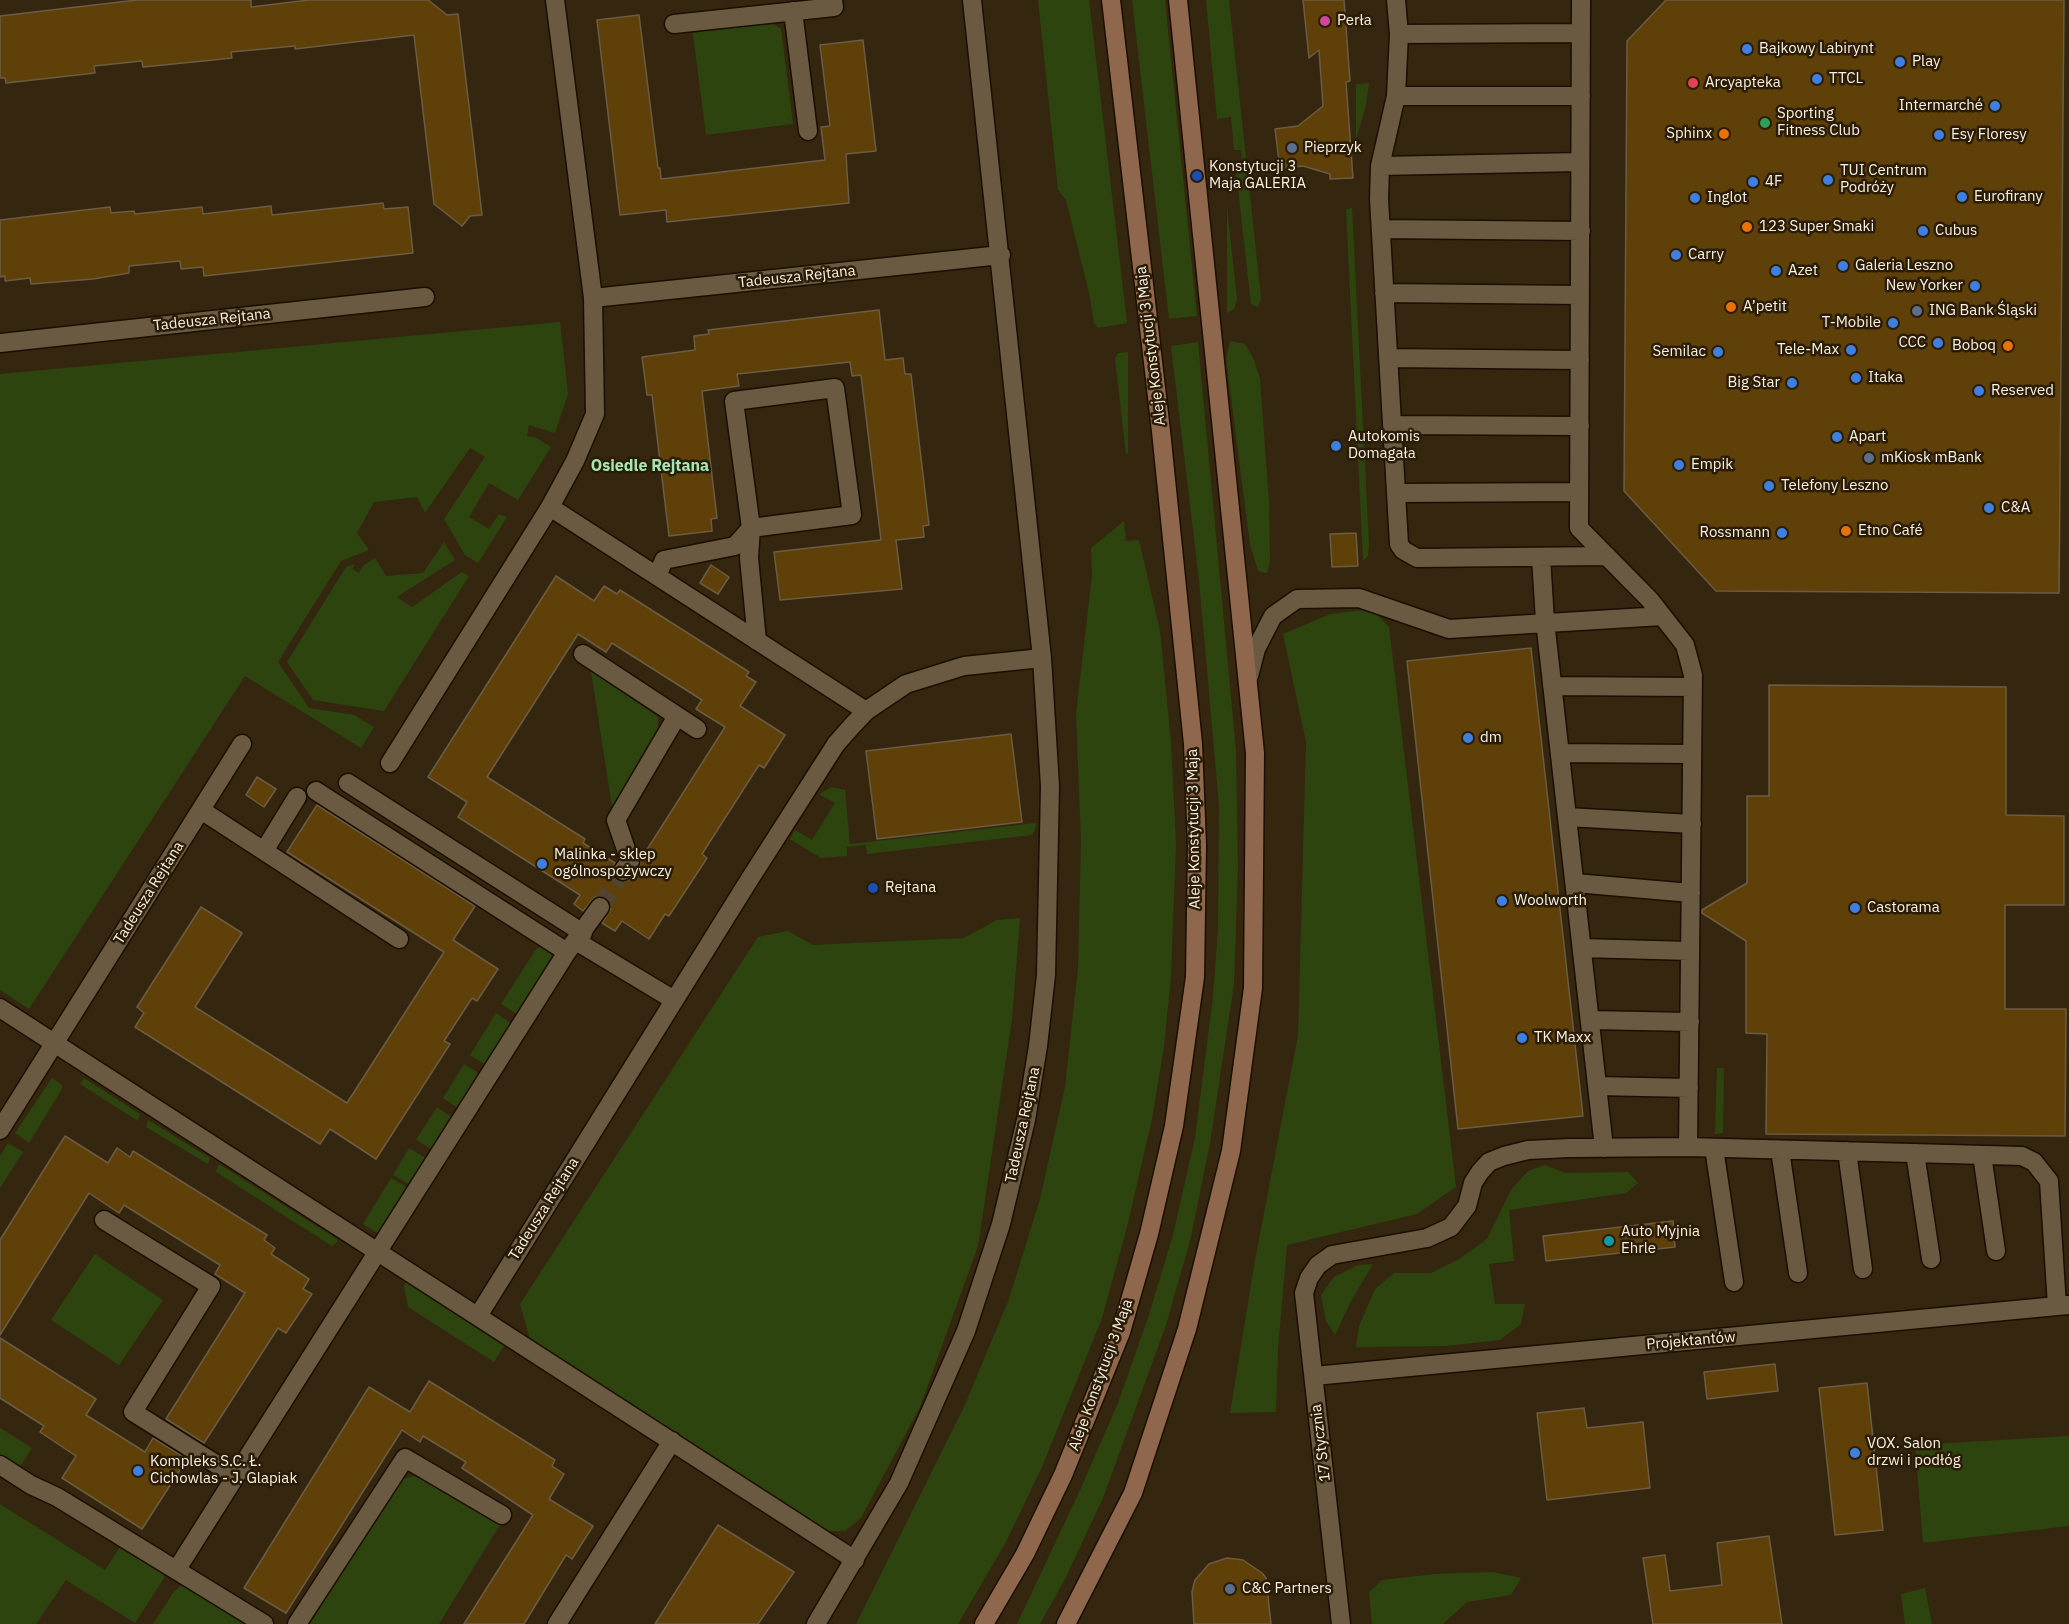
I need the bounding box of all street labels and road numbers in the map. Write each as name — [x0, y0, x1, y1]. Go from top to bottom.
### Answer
street label: Tadeusza Rejtana — [737, 262, 857, 292]
street label: Aleje Konstytucji 3 Maja — [1132, 265, 1170, 427]
street label: Tadeusza Rejtana — [152, 305, 272, 335]
street label: Aleje Konstytucji 3 Maja — [1184, 749, 1204, 909]
street label: Tadeusza Rejtana — [110, 838, 188, 948]
street label: Tadeusza Rejtana — [1002, 1066, 1044, 1184]
street label: Tadeusza Rejtana — [505, 1154, 583, 1264]
street label: Aleje Konstytucji 3 Maja — [1065, 1297, 1137, 1453]
street label: Projektantów — [1646, 1328, 1736, 1354]
street label: 17 Stycznia — [1307, 1403, 1335, 1483]

